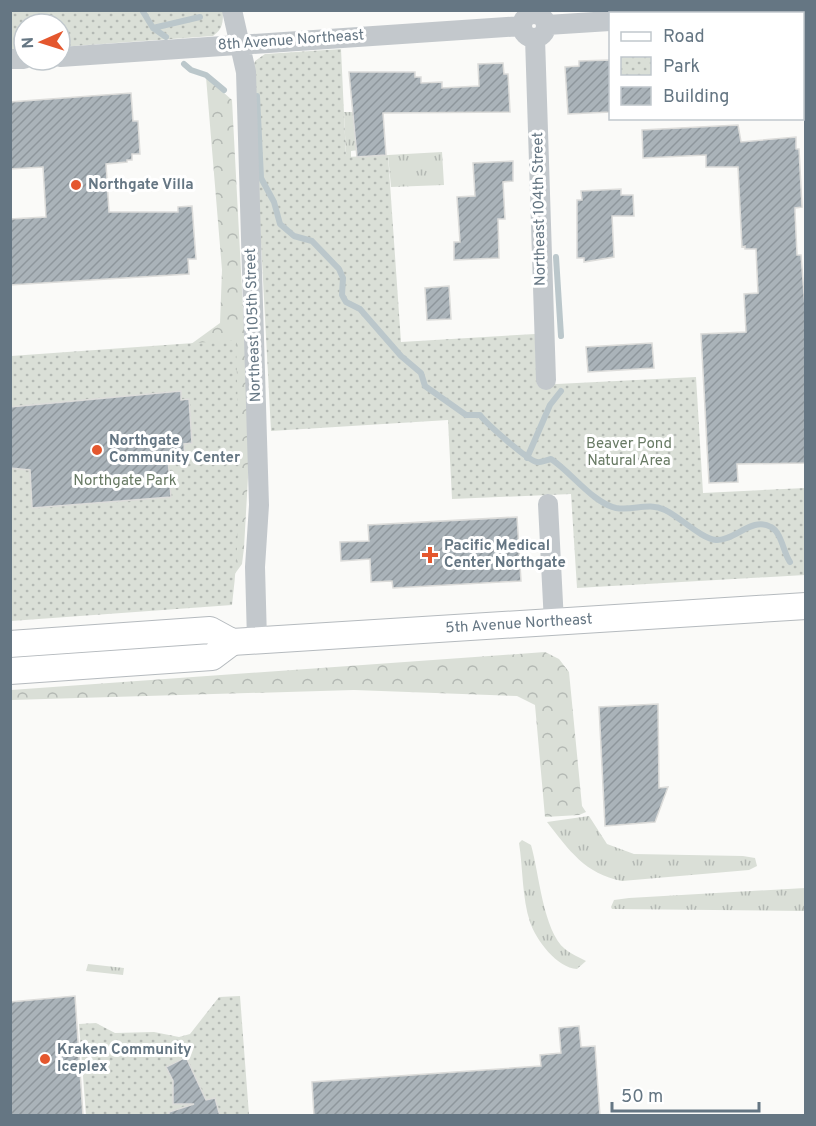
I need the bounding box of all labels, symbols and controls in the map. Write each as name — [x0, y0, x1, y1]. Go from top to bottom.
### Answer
north arrow — [12, 12, 72, 72]
legend — [609, 12, 804, 120]
street label: 8th Avenue Northeast — [217, 26, 365, 56]
text: Road — [663, 26, 705, 49]
text: N — [19, 36, 39, 49]
text: Park — [663, 56, 700, 79]
text: Building — [663, 86, 729, 109]
street label: Northeast 104th Street — [529, 132, 551, 286]
place label: Northgate Villa — [88, 176, 194, 195]
marker: Northgate Villa — [69, 178, 83, 192]
street label: Northeast 105th Street — [242, 248, 266, 402]
place label: Northgate Community Center — [109, 432, 241, 468]
park label: Beaver Pond Natural Area — [586, 435, 672, 471]
marker: Northgate Community Center — [90, 443, 104, 457]
park label: Northgate Park — [73, 472, 177, 491]
place label: Pacific Medical Center Northgate — [444, 537, 566, 573]
marker: Pacific Medical Center Northgate — [421, 546, 439, 564]
street label: 5th Avenue Northeast — [445, 610, 593, 638]
place label: Kraken Community Iceplex — [57, 1041, 192, 1077]
marker: Kraken Community Iceplex — [38, 1052, 52, 1066]
scale bar — [612, 1075, 759, 1113]
text: 50 m — [621, 1086, 663, 1109]

